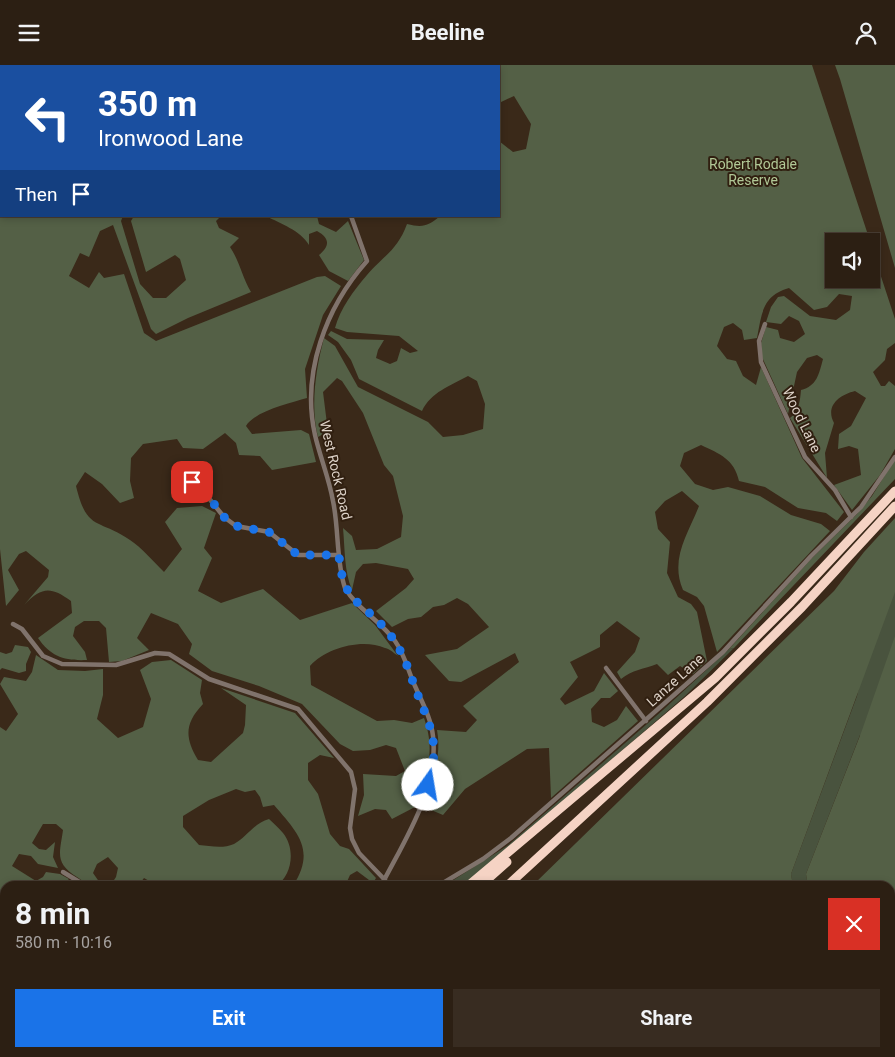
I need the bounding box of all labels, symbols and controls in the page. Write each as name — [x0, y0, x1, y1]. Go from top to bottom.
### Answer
icon: menu — [15, 19, 43, 47]
icon: person — [852, 19, 880, 47]
text: Beeline — [411, 20, 484, 45]
text: 350 m — [98, 84, 197, 125]
icon: left — [15, 85, 80, 150]
text: Ironwood Lane — [98, 126, 243, 151]
park label: Robert Rodale Reserve — [709, 156, 797, 188]
icon: arrive — [67, 180, 95, 208]
text: Then — [15, 183, 57, 206]
map controls — [825, 233, 880, 288]
button: sound — [825, 233, 880, 288]
street label: Wood Lane — [779, 385, 825, 455]
street label: West Rock Road — [317, 419, 355, 521]
pin — [171, 461, 213, 503]
icon: arrive — [178, 468, 206, 496]
street label: Lanze Lane — [643, 650, 707, 710]
position arrow — [401, 758, 453, 810]
text: 8 min — [15, 896, 90, 931]
button: close — [828, 898, 880, 950]
text: 580 m · 10:16 — [15, 933, 112, 952]
button: Exit — [15, 989, 443, 1047]
button: Share — [453, 989, 880, 1047]

